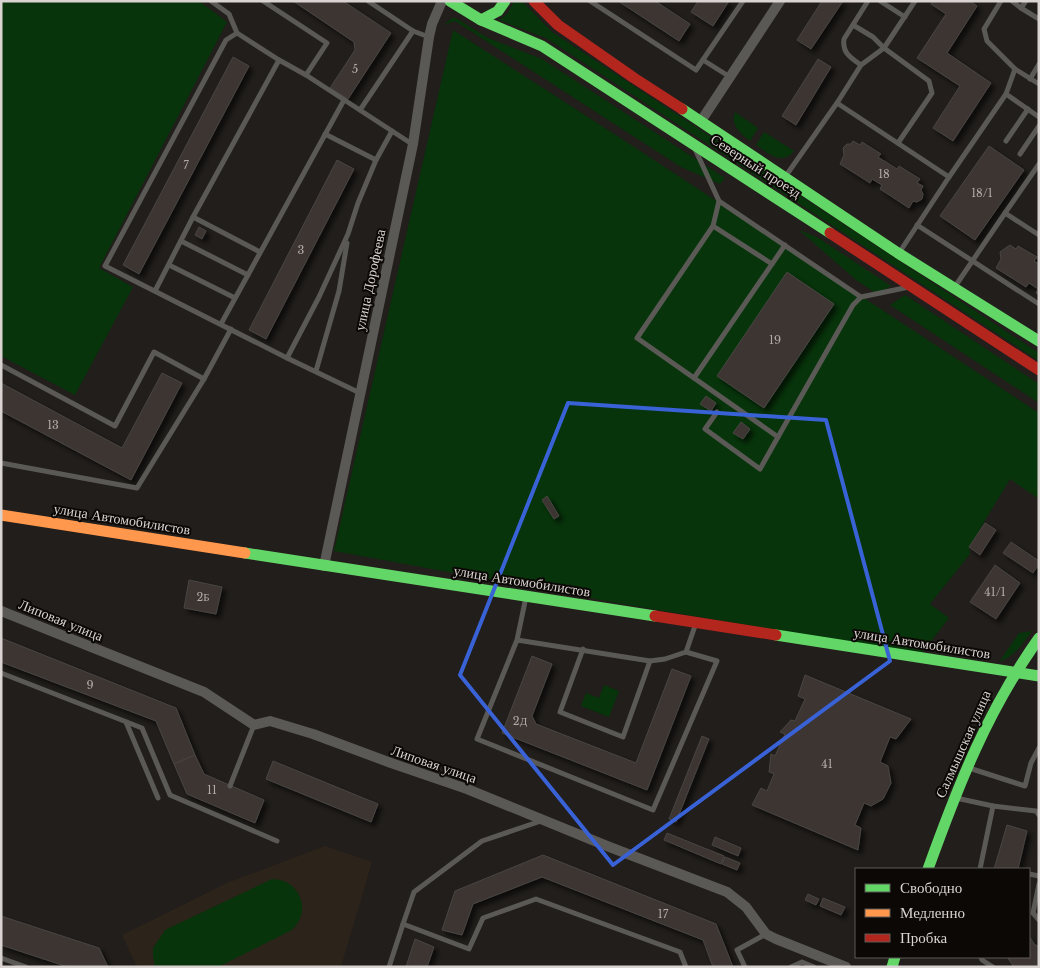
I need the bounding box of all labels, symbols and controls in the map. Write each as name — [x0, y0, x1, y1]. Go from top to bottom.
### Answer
house number: 5 — [352, 62, 358, 76]
street label: Северный проезд — [707, 130, 805, 202]
house number: 7 — [183, 158, 189, 172]
house number: 18 — [878, 167, 890, 181]
house number: 18/1 — [971, 186, 993, 200]
street label: улица Дорофеева — [350, 227, 390, 332]
house number: 3 — [298, 243, 305, 257]
house number: 19 — [769, 333, 781, 347]
house number: 13 — [47, 418, 59, 432]
street label: улица Автомобилистов — [52, 499, 192, 539]
street label: улица Автомобилистов — [452, 561, 592, 601]
house number: 41/1 — [984, 585, 1006, 599]
house number: 2Б — [196, 590, 210, 604]
street label: Липовая улица — [16, 595, 106, 645]
street label: улица Автомобилистов — [852, 623, 992, 663]
house number: 9 — [86, 678, 94, 692]
street label: Салмышская улица — [931, 687, 995, 801]
house number: 2Д — [513, 714, 528, 728]
street label: Липовая улица — [389, 741, 480, 787]
house number: 41 — [821, 757, 833, 771]
house number: 11 — [207, 783, 217, 797]
legend — [855, 868, 1030, 958]
text: Свободно — [900, 878, 962, 897]
text: Медленно — [900, 903, 965, 922]
house number: 17 — [658, 907, 669, 921]
text: Пробка — [900, 928, 948, 947]

